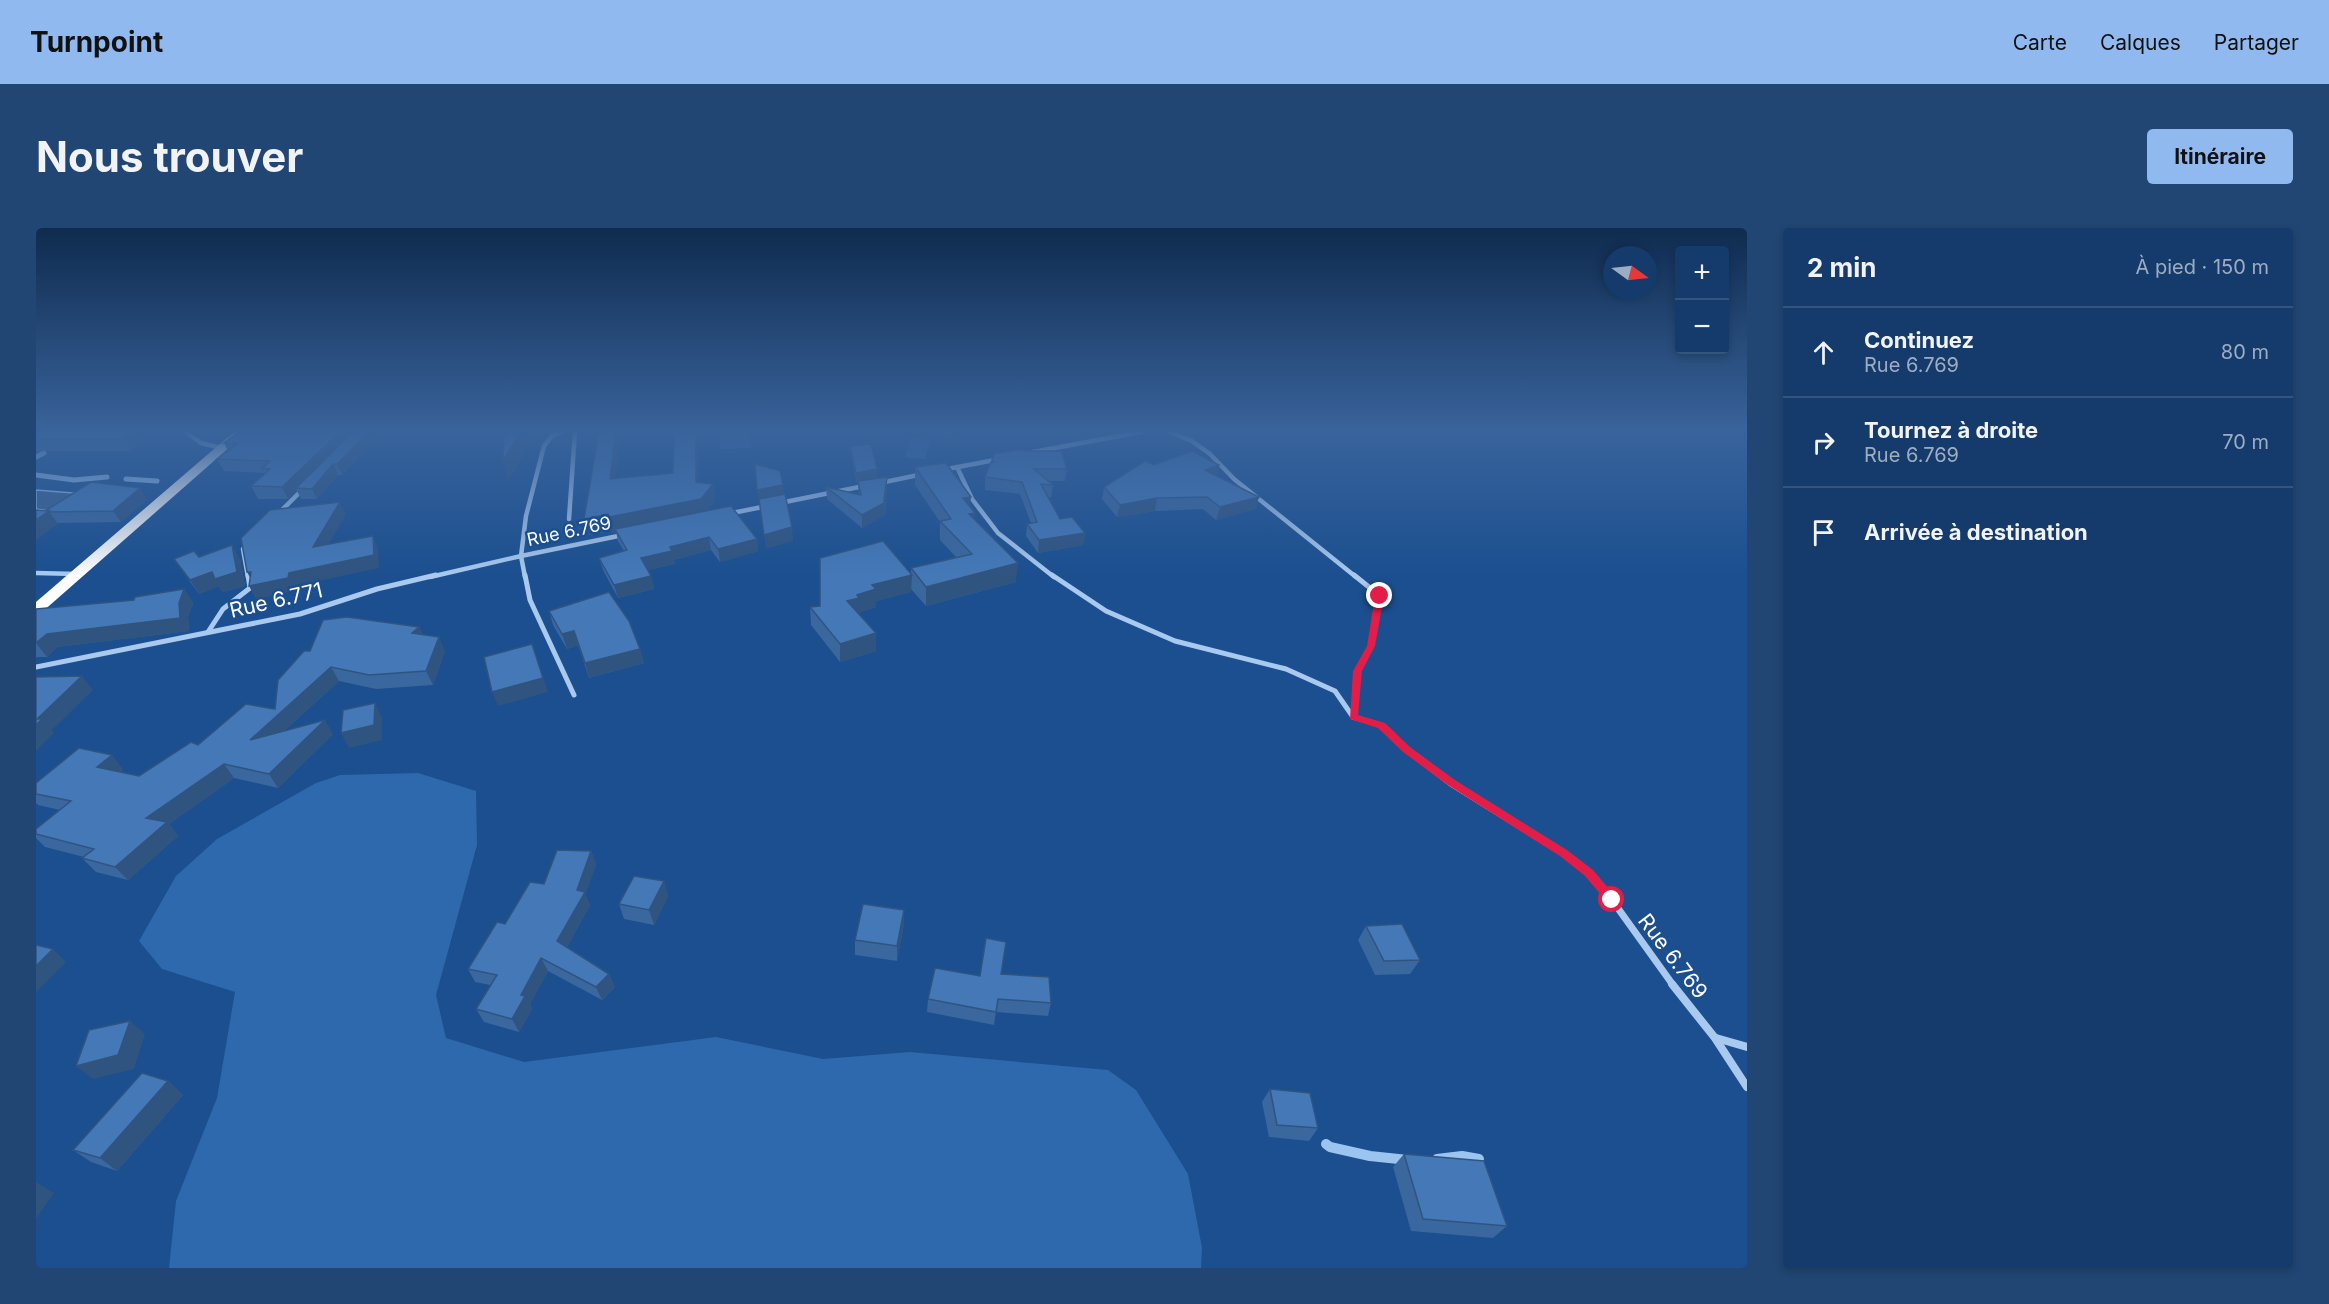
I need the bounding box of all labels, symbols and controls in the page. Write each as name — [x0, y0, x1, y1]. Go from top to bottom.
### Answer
text: Turnpoint — [30, 25, 163, 59]
text: Carte — [2013, 30, 2067, 55]
text: Calques — [2100, 30, 2181, 55]
text: Partager — [2214, 30, 2299, 55]
button: Itinéraire — [2147, 129, 2293, 184]
text: Nous trouver — [36, 131, 303, 182]
north arrow — [1603, 246, 1657, 300]
map controls — [1675, 246, 1729, 354]
button: + — [1675, 246, 1729, 300]
text: 2 min — [1807, 252, 1877, 283]
text: À pied · 150 m — [2136, 255, 2269, 279]
button: − — [1675, 300, 1729, 354]
text: Continuez — [1864, 327, 1974, 353]
icon: ahead — [1807, 336, 1840, 369]
text: 80 m — [2221, 340, 2269, 364]
text: Rue 6.769 — [1864, 353, 1959, 377]
text: Tournez à droite — [1864, 417, 2038, 443]
icon: right — [1807, 426, 1840, 459]
text: 70 m — [2222, 430, 2269, 454]
text: Rue 6.769 — [1864, 443, 1959, 467]
street label: Rue 6.769 — [525, 512, 613, 550]
icon: arrive — [1807, 516, 1840, 549]
text: Arrivée à destination — [1864, 519, 2088, 545]
street label: Rue 6.771 — [227, 577, 325, 623]
route end — [1366, 582, 1392, 608]
route start — [1598, 886, 1624, 912]
street label: Rue 6.769 — [1633, 909, 1713, 1003]

